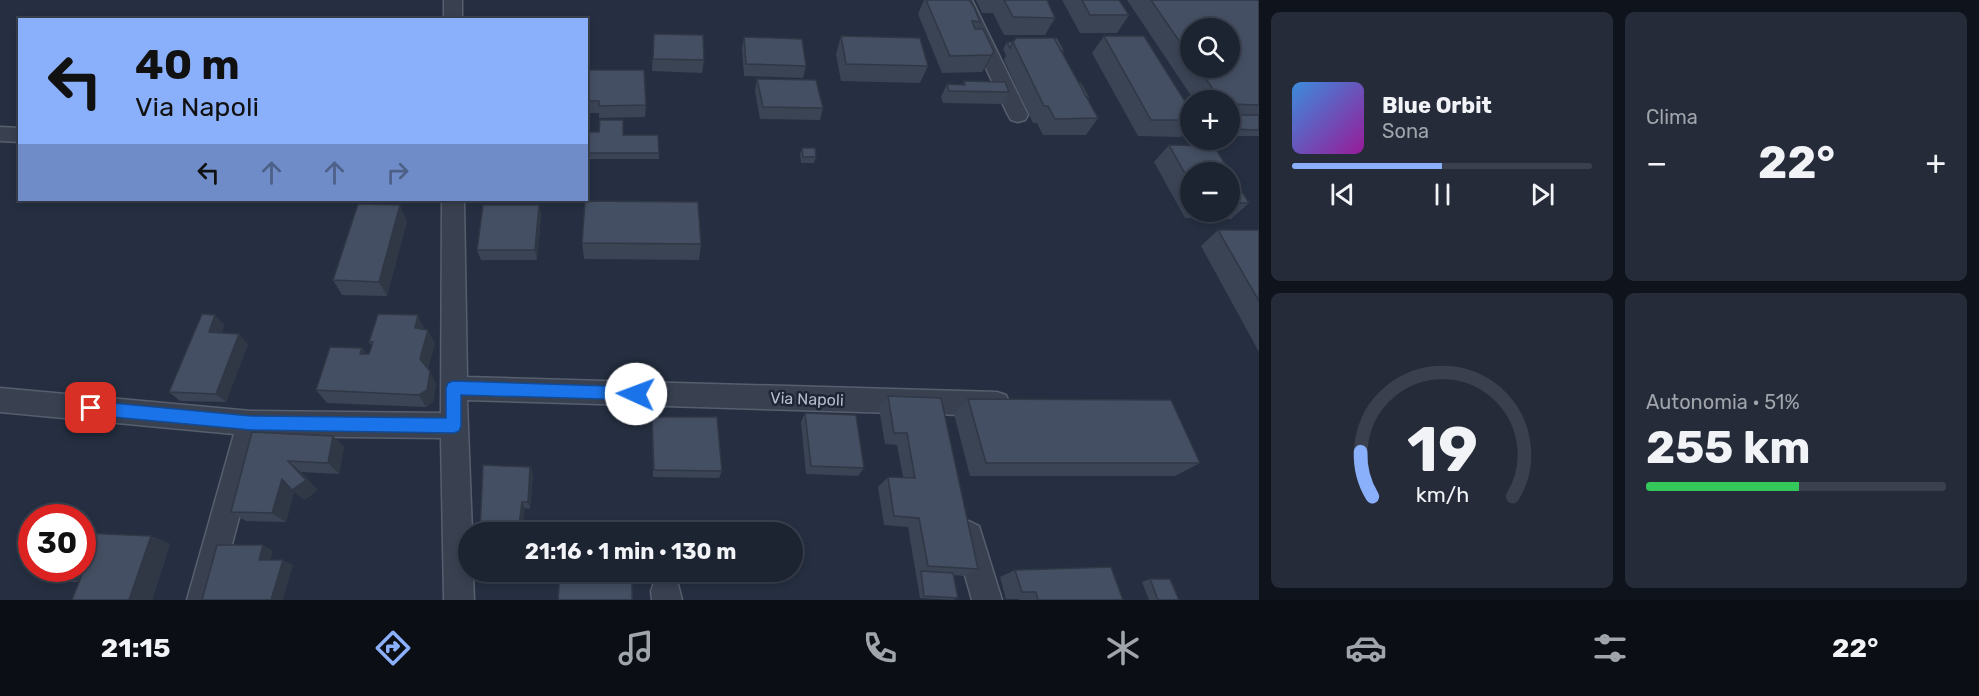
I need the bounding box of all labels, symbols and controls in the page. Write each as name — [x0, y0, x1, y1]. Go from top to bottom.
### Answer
map controls — [1180, 18, 1240, 222]
button: search — [1180, 18, 1240, 78]
text: 40 m — [135, 40, 240, 90]
icon: left — [36, 42, 114, 120]
button: + — [1180, 90, 1240, 150]
text: Via Napoli — [135, 91, 259, 123]
text: Blue Orbit — [1382, 92, 1492, 119]
text: Clima — [1646, 105, 1698, 129]
text: Sona — [1382, 119, 1429, 143]
text: 22° — [1758, 136, 1835, 189]
text: − — [1646, 143, 1667, 182]
text: + — [1925, 143, 1946, 182]
icon: left — [192, 156, 225, 189]
icon: ahead — [255, 156, 288, 189]
icon: ahead — [318, 156, 351, 189]
icon: right — [381, 156, 414, 189]
button: − — [1180, 162, 1240, 222]
icon: previous — [1326, 178, 1359, 211]
icon: pause — [1426, 178, 1459, 211]
icon: next — [1526, 178, 1559, 211]
position arrow — [604, 362, 668, 426]
pin — [65, 382, 116, 433]
street label: Via Napoli — [770, 388, 844, 410]
text: Autonomia · 51% — [1646, 390, 1800, 414]
icon: arrive — [74, 391, 107, 424]
text: 19 — [1406, 413, 1478, 487]
text: 255 km — [1646, 421, 1811, 474]
text: km/h — [1415, 483, 1469, 508]
speed limit sign: 30 — [18, 504, 96, 582]
text: 21:16 · 1 min · 130 m — [525, 538, 736, 565]
icon: directions — [372, 627, 414, 669]
icon: music — [615, 627, 657, 669]
icon: phone — [859, 627, 901, 669]
icon: climate — [1102, 627, 1144, 669]
icon: car — [1345, 627, 1387, 669]
icon: filters — [1589, 627, 1631, 669]
text: 21:15 — [101, 632, 170, 664]
text: 22° — [1832, 632, 1878, 664]

